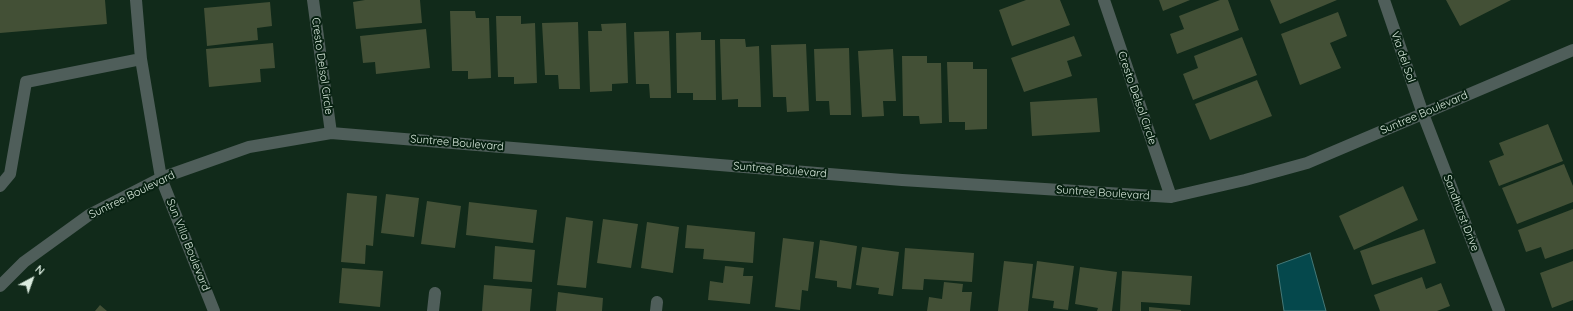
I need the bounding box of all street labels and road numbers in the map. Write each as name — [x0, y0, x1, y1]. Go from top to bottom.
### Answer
street label: Cresto Delsol Circle — [309, 17, 335, 115]
street label: Via del Sol — [1388, 30, 1418, 84]
street label: Cresto Delsol Circle — [1115, 50, 1159, 146]
street label: Suntree Boulevard — [1378, 89, 1470, 137]
street label: Suntree Boulevard — [410, 132, 504, 154]
street label: Suntree Boulevard — [733, 159, 827, 181]
street label: Suntree Boulevard — [87, 169, 177, 221]
street label: Sandhurst Drive — [1440, 173, 1482, 253]
street label: Suntree Boulevard — [1056, 183, 1150, 203]
street label: Sun Villa Boulevard — [164, 197, 212, 293]

